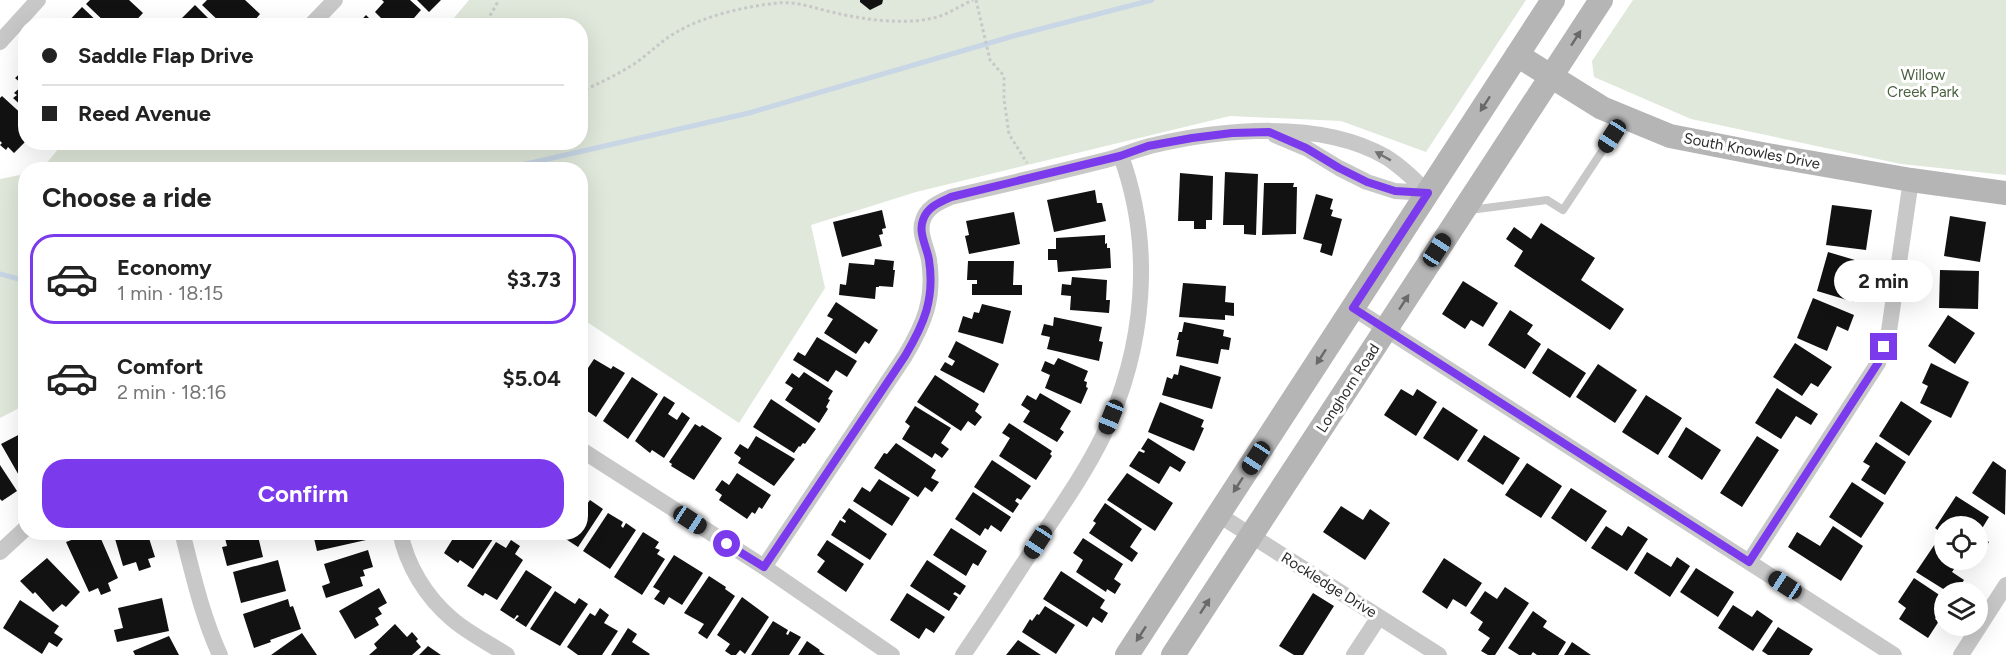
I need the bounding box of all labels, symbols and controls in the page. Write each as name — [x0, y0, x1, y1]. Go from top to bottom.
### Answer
one-way arrow — [1570, 30, 1581, 46]
text: Saddle Flap Drive — [78, 42, 253, 69]
park label: Willow Creek Park — [1887, 66, 1960, 101]
one-way arrow — [1480, 96, 1491, 112]
text: Reed Avenue — [78, 100, 211, 127]
car — [1595, 116, 1629, 156]
street label: South Knowles Drive — [1682, 129, 1822, 173]
one-way arrow — [1374, 151, 1391, 161]
text: Choose a ride — [42, 181, 211, 214]
car — [1420, 230, 1454, 270]
icon: car — [45, 252, 99, 306]
text: Economy — [117, 254, 212, 281]
callout: 2 min — [1834, 260, 1934, 302]
text: $3.73 — [507, 266, 561, 293]
text: 2 min — [1858, 269, 1909, 293]
text: 1 min · 18:15 — [117, 281, 223, 305]
one-way arrow — [1398, 294, 1409, 310]
route end — [1870, 333, 1897, 360]
street label: Longhorn Road — [1313, 340, 1383, 436]
one-way arrow — [1316, 349, 1327, 366]
icon: car — [45, 351, 99, 405]
text: Comfort — [117, 353, 203, 380]
text: $5.04 — [502, 365, 561, 392]
text: 2 min · 18:16 — [117, 380, 226, 404]
car — [1096, 397, 1126, 437]
car — [1239, 438, 1273, 478]
button: Confirm — [42, 459, 564, 528]
one-way arrow — [1232, 477, 1244, 493]
car — [670, 503, 710, 537]
map controls — [1934, 516, 1988, 636]
button: locate — [1934, 516, 1988, 570]
car — [1021, 522, 1055, 562]
route start — [713, 530, 740, 557]
street label: Rockledge Drive — [1278, 548, 1380, 622]
car — [1765, 568, 1805, 602]
button: layers — [1934, 582, 1988, 636]
one-way arrow — [1199, 598, 1210, 614]
one-way arrow — [1135, 626, 1146, 642]

